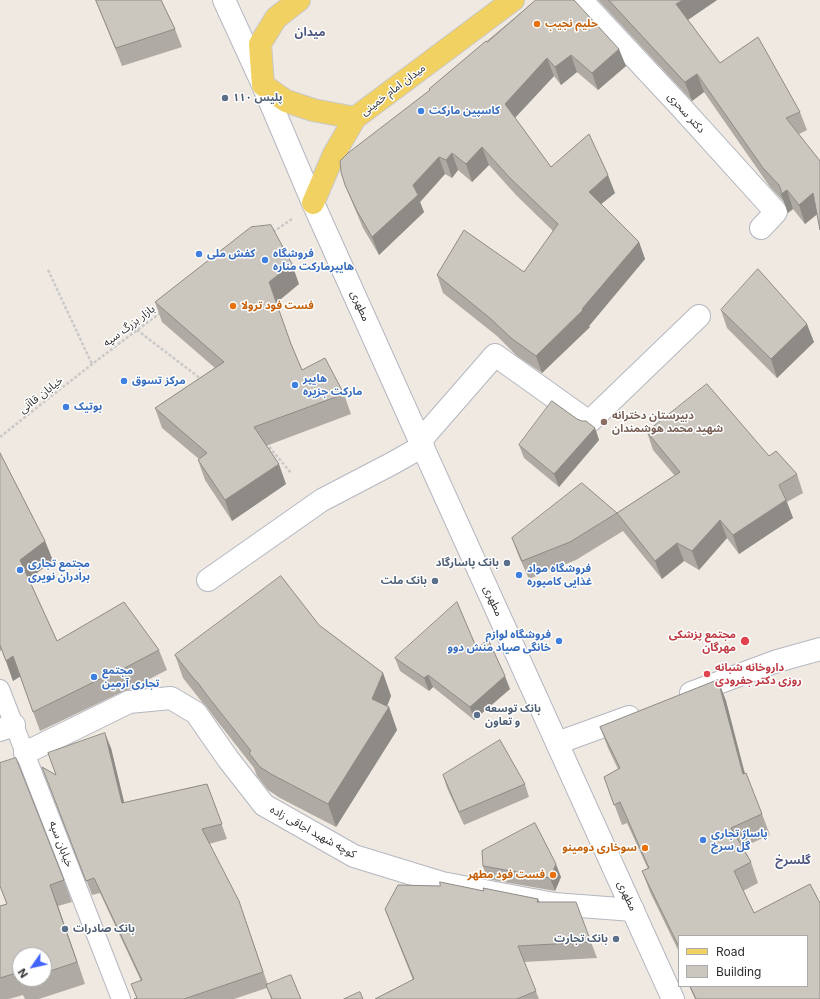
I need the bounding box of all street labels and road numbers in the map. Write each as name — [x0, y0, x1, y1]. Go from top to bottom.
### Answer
street label: میدان امام خمینی — [358, 61, 428, 119]
street label: دکتر سحری — [664, 90, 708, 136]
street label: مطهری — [347, 289, 373, 323]
street label: بازار بزرگ سپه — [101, 302, 157, 350]
street label: خیابان قاآنی — [16, 374, 66, 416]
street label: مطهری — [480, 584, 506, 618]
street label: کوچه شهید اجاقی زاده — [268, 803, 358, 861]
street label: خیابان سپه — [46, 819, 76, 869]
street label: مطهری — [614, 879, 640, 913]

